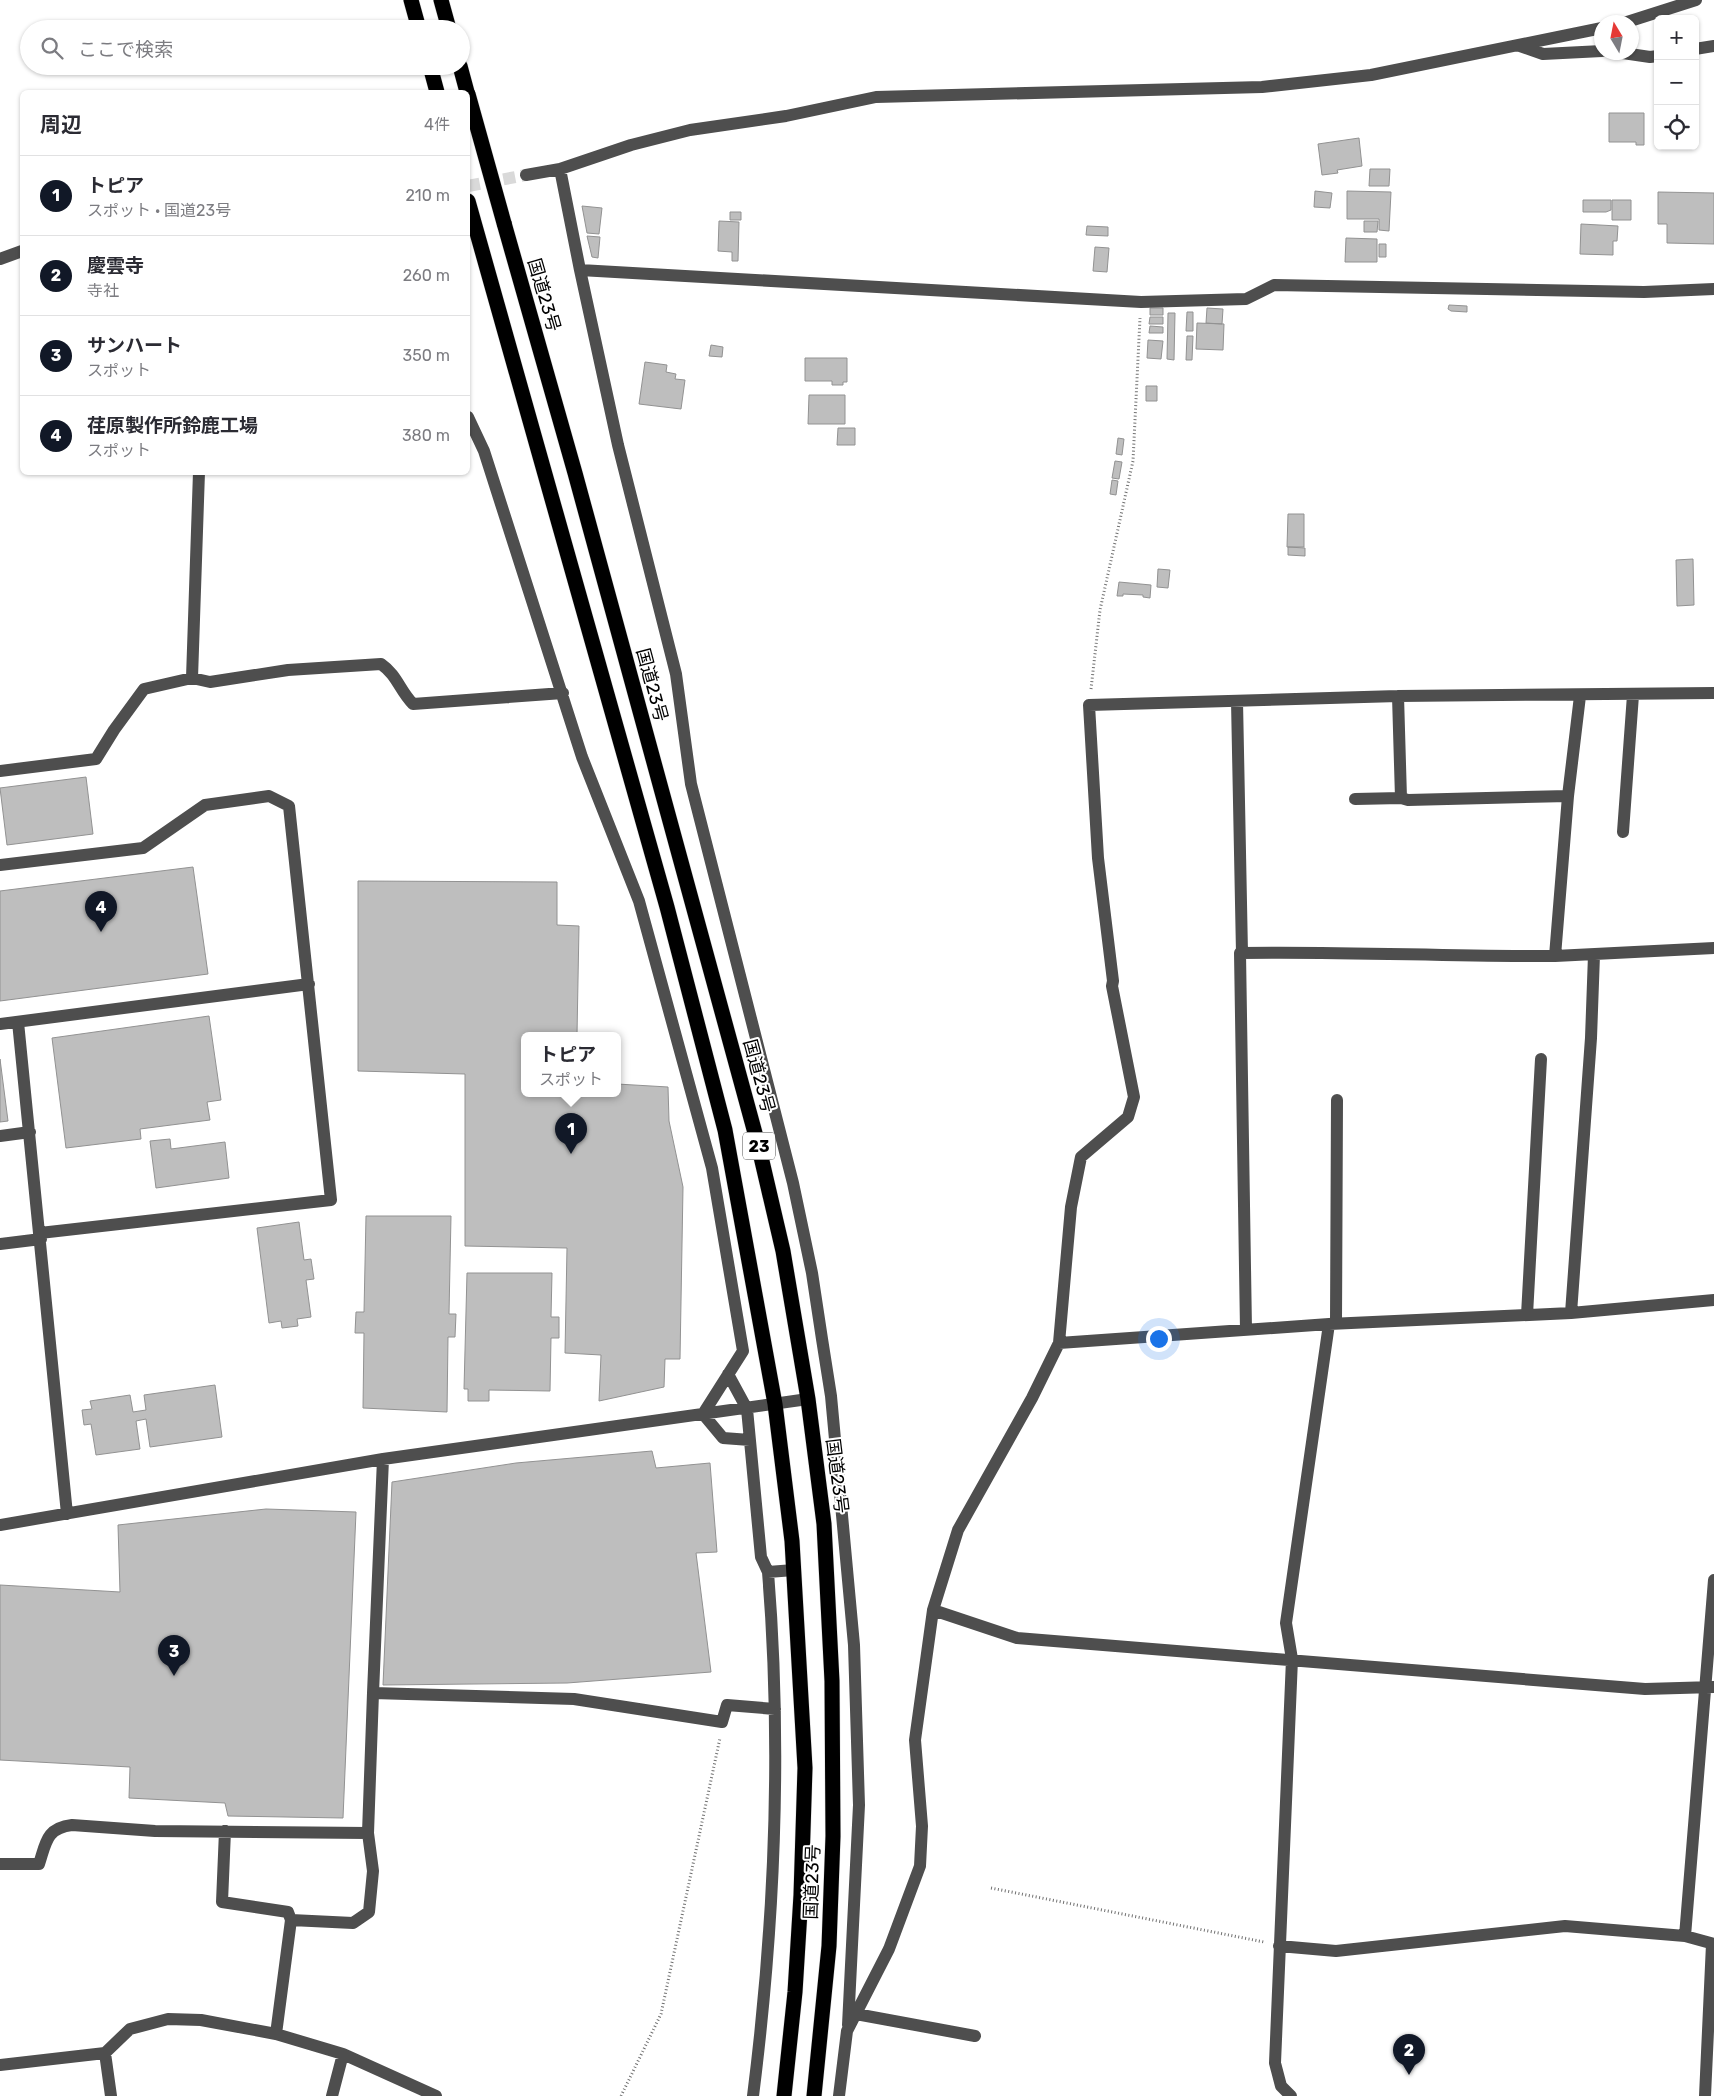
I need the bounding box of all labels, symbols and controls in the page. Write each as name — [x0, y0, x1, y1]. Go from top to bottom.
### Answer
north arrow — [1594, 15, 1639, 60]
map controls — [1654, 15, 1699, 150]
button: + — [1654, 15, 1699, 60]
search box — [20, 20, 470, 75]
icon: search — [38, 34, 66, 62]
text: ここで検索 — [78, 38, 173, 61]
button: − — [1654, 60, 1699, 105]
button: locate — [1654, 105, 1699, 150]
text: 周辺 — [40, 112, 82, 137]
text: 4件 — [424, 115, 450, 134]
text: トピア — [87, 174, 144, 197]
text: 1 — [52, 186, 60, 205]
text: 210 m — [405, 186, 450, 205]
text: スポット · 国道23号 — [87, 201, 231, 220]
text: 慶雲寺 — [87, 254, 144, 277]
street label: 国道23号 — [523, 256, 565, 334]
text: 2 — [51, 266, 61, 285]
text: 260 m — [403, 266, 450, 285]
text: 寺社 — [87, 281, 119, 300]
text: サンハート — [87, 334, 182, 357]
text: 3 — [51, 346, 61, 365]
text: 350 m — [403, 346, 450, 365]
text: スポット — [87, 361, 151, 380]
text: 荏原製作所鈴鹿工場 — [87, 414, 258, 437]
text: 4 — [51, 426, 61, 445]
text: 380 m — [402, 426, 450, 445]
text: スポット — [87, 441, 151, 460]
street label: 国道23号 — [632, 646, 672, 724]
pin: 4 — [85, 891, 117, 932]
popup — [521, 1032, 621, 1097]
street label: 国道23号 — [739, 1037, 779, 1115]
text: トピア — [539, 1043, 596, 1066]
text: スポット — [539, 1070, 603, 1089]
pin: 1 — [555, 1113, 587, 1154]
road number: 23 — [743, 1132, 775, 1160]
your location — [1146, 1326, 1172, 1352]
street label: 国道23号 — [821, 1437, 853, 1515]
pin: 3 — [158, 1635, 190, 1676]
street label: 国道23号 — [800, 1844, 824, 1920]
pin: 2 — [1393, 2034, 1425, 2075]

